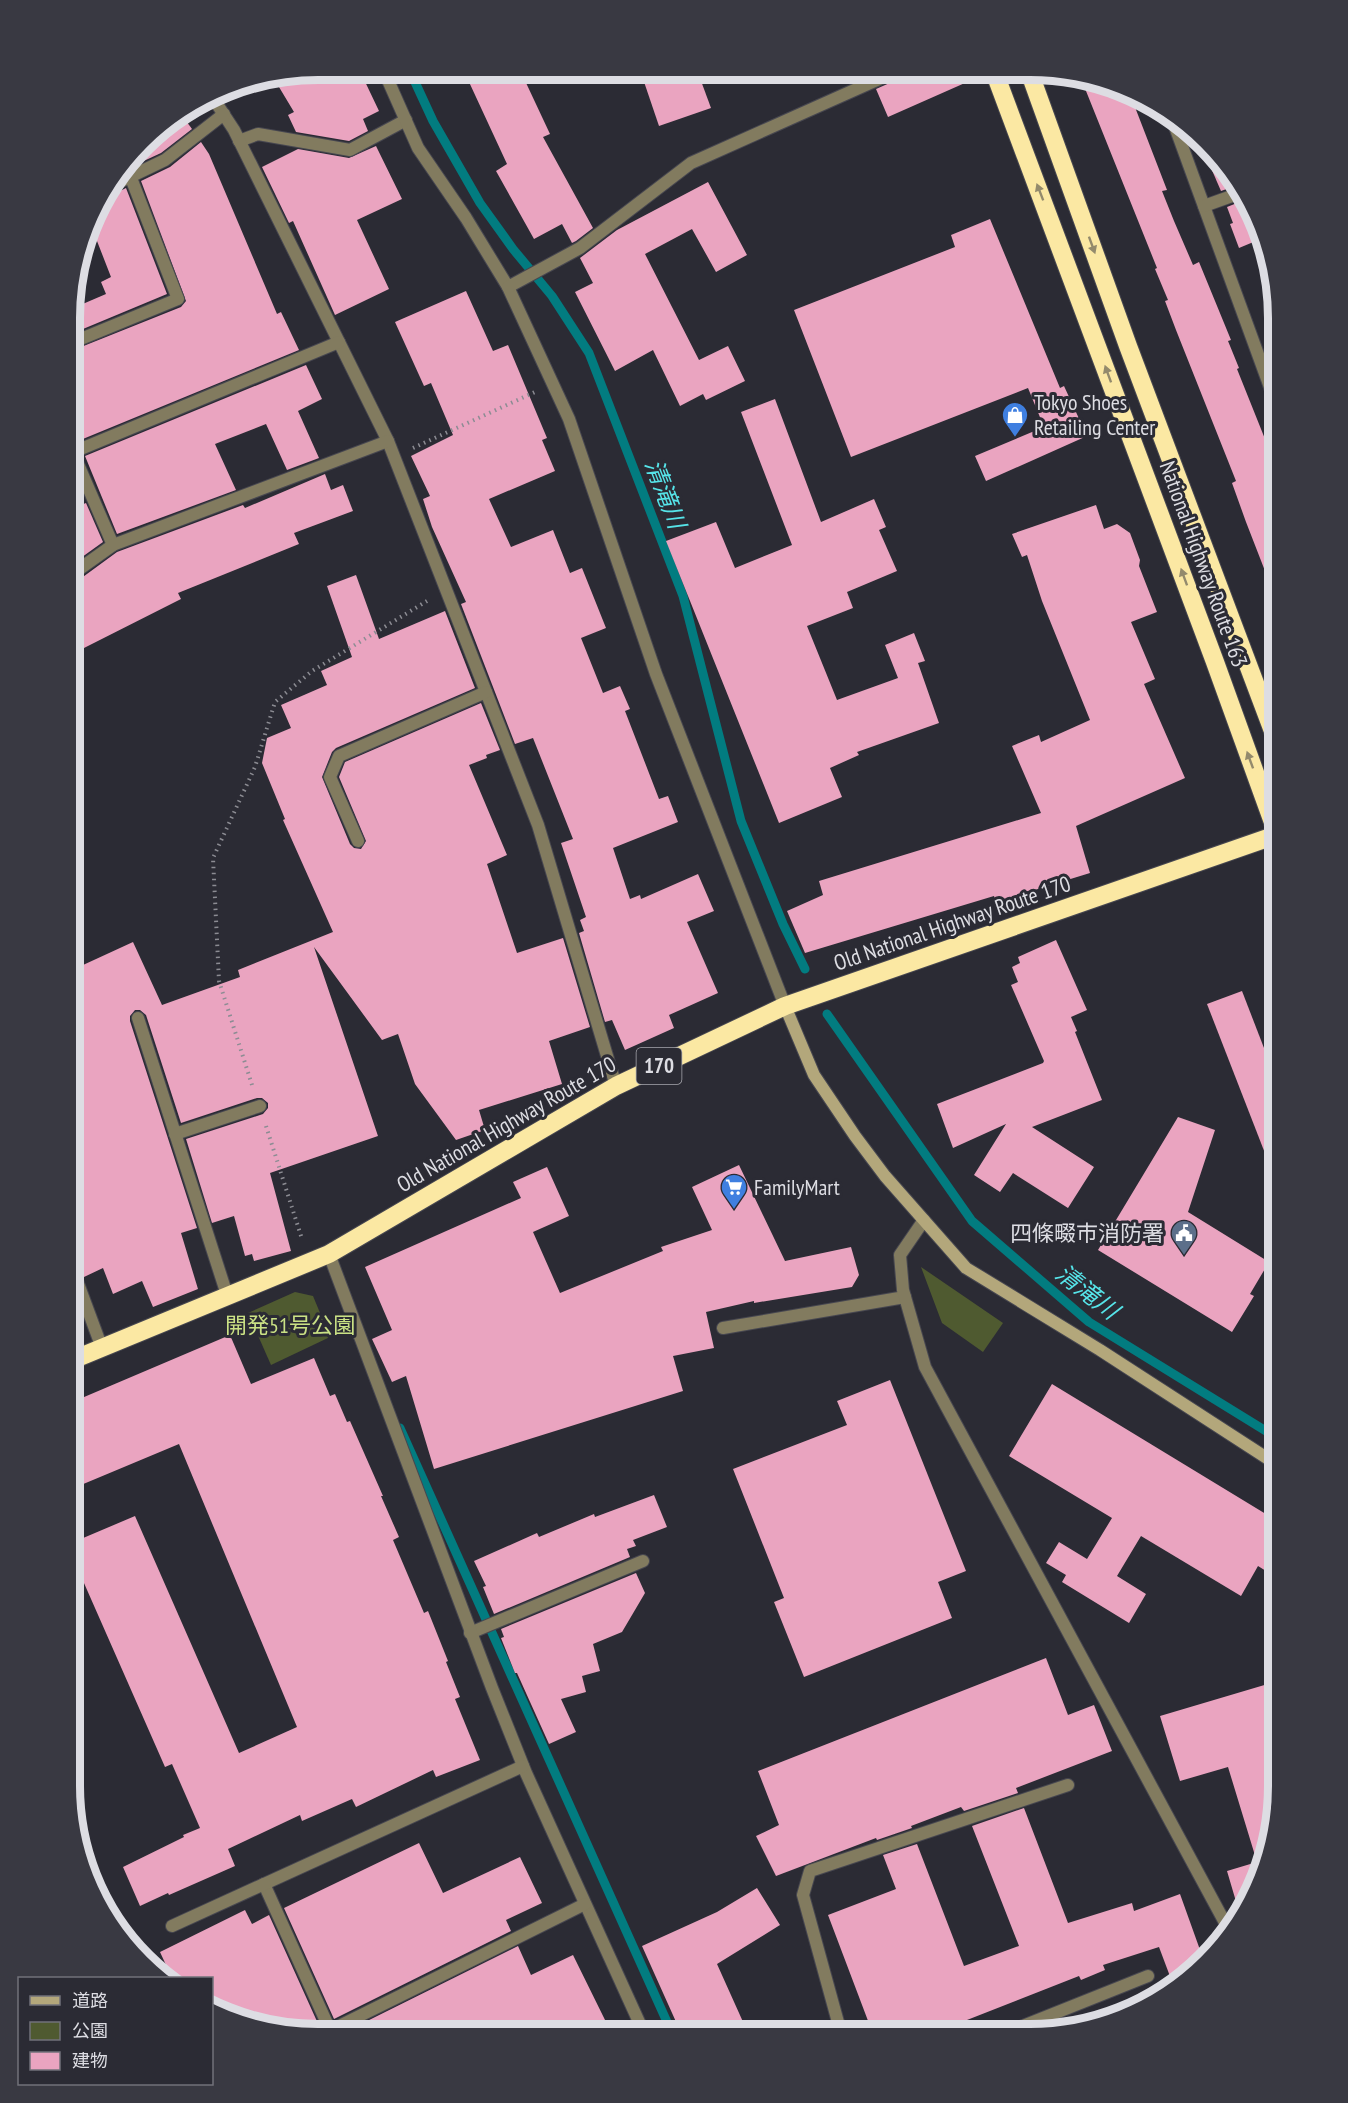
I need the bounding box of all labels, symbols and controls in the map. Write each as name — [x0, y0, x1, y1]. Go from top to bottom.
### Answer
one-way arrow — [1034, 183, 1044, 201]
one-way arrow — [1087, 236, 1097, 254]
one-way arrow — [1103, 365, 1112, 383]
place label: Tokyo Shoes Retailing Center — [1034, 388, 1155, 441]
shop icon: Tokyo Shoes Retailing Center — [1000, 400, 1030, 438]
water label: 清滝川 — [638, 455, 694, 536]
street label: National Highway Route 163 — [1154, 457, 1254, 671]
one-way arrow — [1178, 568, 1188, 586]
one-way arrow — [1245, 751, 1255, 769]
street label: Old National Highway Route 170 — [830, 869, 1074, 977]
road number: 170 — [636, 1048, 682, 1084]
street label: Old National Highway Route 170 — [391, 1050, 621, 1198]
supermarket icon: FamilyMart — [719, 1172, 749, 1210]
place label: FamilyMart — [754, 1173, 840, 1201]
public building icon: 四條畷市消防署 — [1169, 1218, 1199, 1256]
place label: 四條畷市消防署 — [1010, 1219, 1164, 1247]
water label: 清滝川 — [1049, 1257, 1128, 1328]
park label: 開発51号公園 — [225, 1311, 355, 1339]
legend — [18, 1977, 213, 2085]
text: 道路 — [72, 1989, 108, 2012]
text: 公園 — [72, 2019, 108, 2042]
text: 建物 — [72, 2049, 108, 2072]

